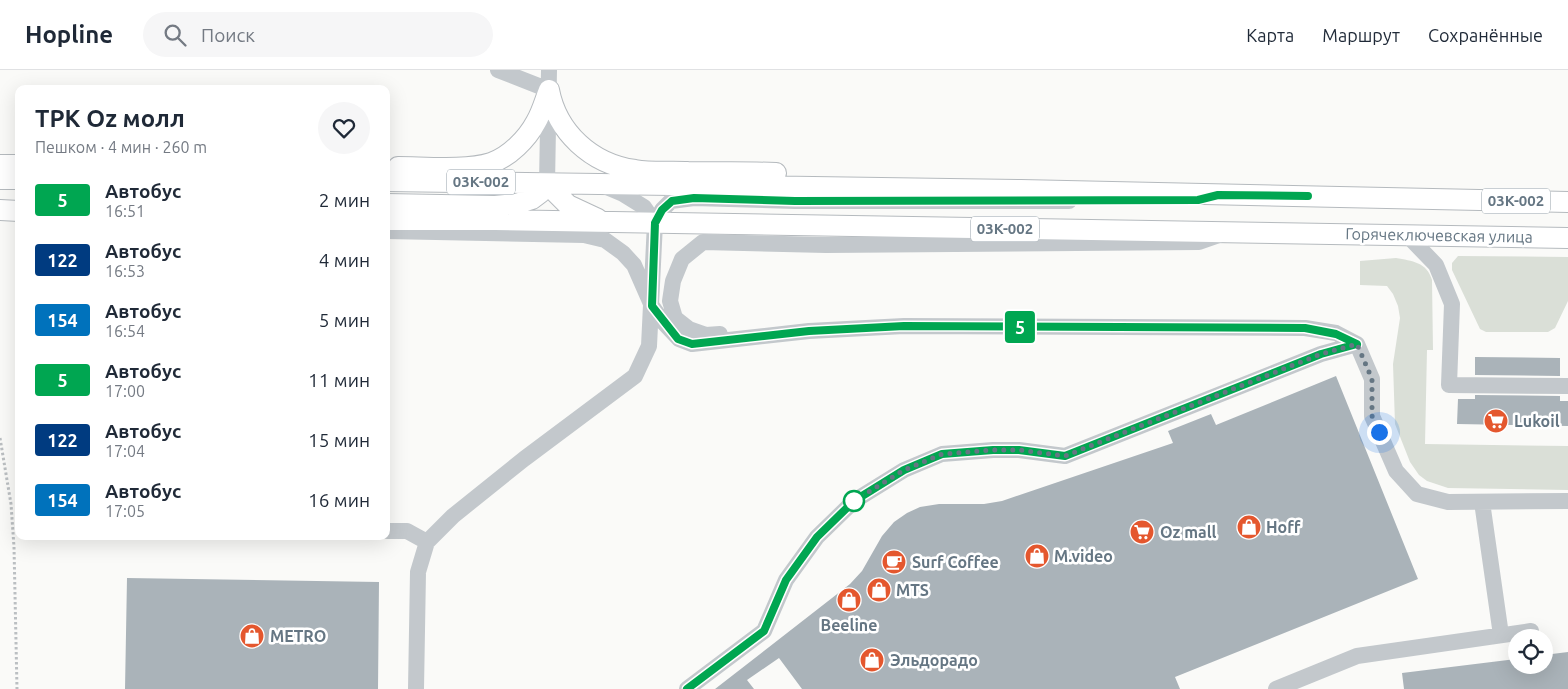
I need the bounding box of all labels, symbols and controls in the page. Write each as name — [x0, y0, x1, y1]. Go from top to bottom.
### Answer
search box — [143, 12, 493, 57]
text: Hopline — [25, 21, 113, 48]
icon: search — [161, 21, 189, 49]
text: Поиск — [201, 24, 255, 46]
text: Карта — [1246, 25, 1294, 45]
text: Маршрут — [1322, 25, 1400, 45]
text: Сохранённые — [1428, 25, 1543, 45]
button: heart — [318, 102, 370, 154]
text: ТРК Oz молл — [35, 105, 185, 132]
text: Пешком · 4 мин · 260 m — [35, 138, 207, 156]
road number: 03К-002 — [447, 170, 515, 194]
text: Автобус — [105, 180, 181, 202]
road number: 03К-002 — [1482, 188, 1550, 214]
text: 2 мин — [319, 189, 370, 211]
text: 5 — [57, 190, 68, 210]
text: 16:51 — [105, 202, 145, 220]
road number: 03К-002 — [971, 216, 1039, 242]
street label: Горячеключевская улица — [1345, 224, 1533, 246]
text: Автобус — [105, 240, 181, 262]
text: 4 мин — [319, 249, 370, 271]
text: 122 — [47, 250, 78, 270]
text: 16:53 — [105, 262, 145, 280]
text: Автобус — [105, 300, 181, 322]
text: 5 мин — [319, 309, 370, 331]
text: 154 — [47, 310, 78, 330]
line badge: 5 — [1004, 311, 1036, 343]
text: 5 — [1015, 317, 1025, 337]
text: 16:54 — [105, 322, 145, 340]
text: Автобус — [105, 360, 181, 382]
text: 11 мин — [308, 369, 370, 391]
text: 5 — [57, 370, 68, 390]
text: 17:00 — [105, 382, 145, 400]
supermarket icon: Lukoil — [1483, 408, 1509, 434]
place label: Lukoil — [1514, 412, 1560, 430]
text: Автобус — [105, 420, 181, 442]
your location — [1367, 420, 1392, 445]
text: 15 мин — [308, 429, 370, 451]
text: 122 — [47, 430, 78, 450]
text: 17:04 — [105, 442, 145, 460]
text: Автобус — [105, 480, 181, 502]
text: 16 мин — [308, 489, 370, 511]
text: 154 — [47, 490, 78, 510]
unlabelled marker — [843, 490, 865, 512]
text: 17:05 — [105, 502, 145, 520]
shop icon: Hoff — [1236, 514, 1262, 540]
place label: Hoff — [1266, 518, 1301, 536]
supermarket icon: Oz mall — [1129, 519, 1155, 545]
place label: Oz mall — [1160, 523, 1217, 541]
shop icon: M.video — [1024, 543, 1050, 569]
place label: M.video — [1054, 547, 1113, 565]
cafe icon: Surf Coffee — [881, 549, 907, 575]
place label: Surf Coffee — [912, 553, 999, 571]
shop icon: MTS — [866, 577, 892, 603]
place label: MTS — [896, 581, 929, 599]
shop icon: Beeline — [836, 587, 862, 613]
place label: Beeline — [821, 616, 877, 634]
shop icon: METRO — [239, 623, 265, 649]
place label: METRO — [270, 627, 326, 645]
map controls — [1508, 629, 1553, 674]
button: locate — [1508, 629, 1553, 674]
shop icon: Эльдорадо — [859, 647, 885, 673]
place label: Эльдорадо — [890, 651, 978, 669]

